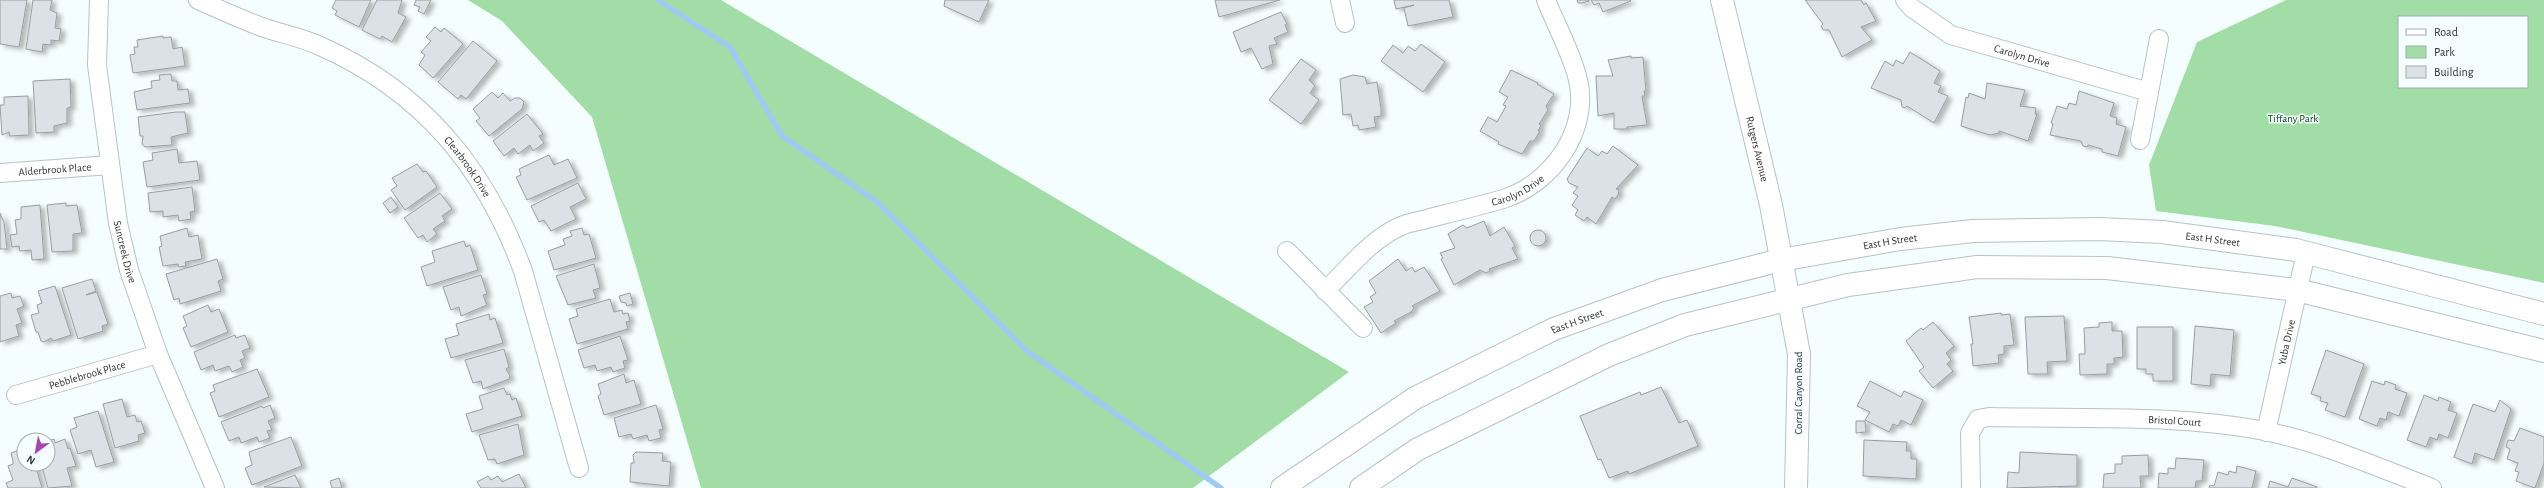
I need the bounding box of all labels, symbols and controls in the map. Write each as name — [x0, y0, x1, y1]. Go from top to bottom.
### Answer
legend — [2398, 16, 2528, 88]
text: Road — [2434, 26, 2458, 38]
street label: Carolyn Drive — [1993, 42, 2051, 69]
text: Park — [2434, 46, 2455, 58]
text: Building — [2434, 66, 2474, 78]
park label: Tiffany Park — [2268, 113, 2318, 124]
street label: Rutgers Avenue — [1744, 115, 1771, 183]
street label: Clearbrook Drive — [442, 134, 493, 199]
street label: Alderbrook Place — [18, 161, 92, 177]
street label: Carolyn Drive — [1490, 172, 1546, 208]
street label: Suncreek Drive — [112, 219, 139, 284]
street label: East H Street — [2185, 230, 2241, 248]
street label: East H Street — [1862, 232, 1918, 251]
street label: East H Street — [1549, 306, 1605, 335]
street label: Yuba Drive — [2276, 318, 2296, 366]
street label: Corral Canyon Road — [1793, 351, 1804, 434]
street label: Pebblebrook Place — [48, 358, 127, 391]
street label: Bristol Court — [2148, 414, 2202, 428]
north arrow — [16, 432, 56, 472]
text: N — [25, 453, 37, 467]

